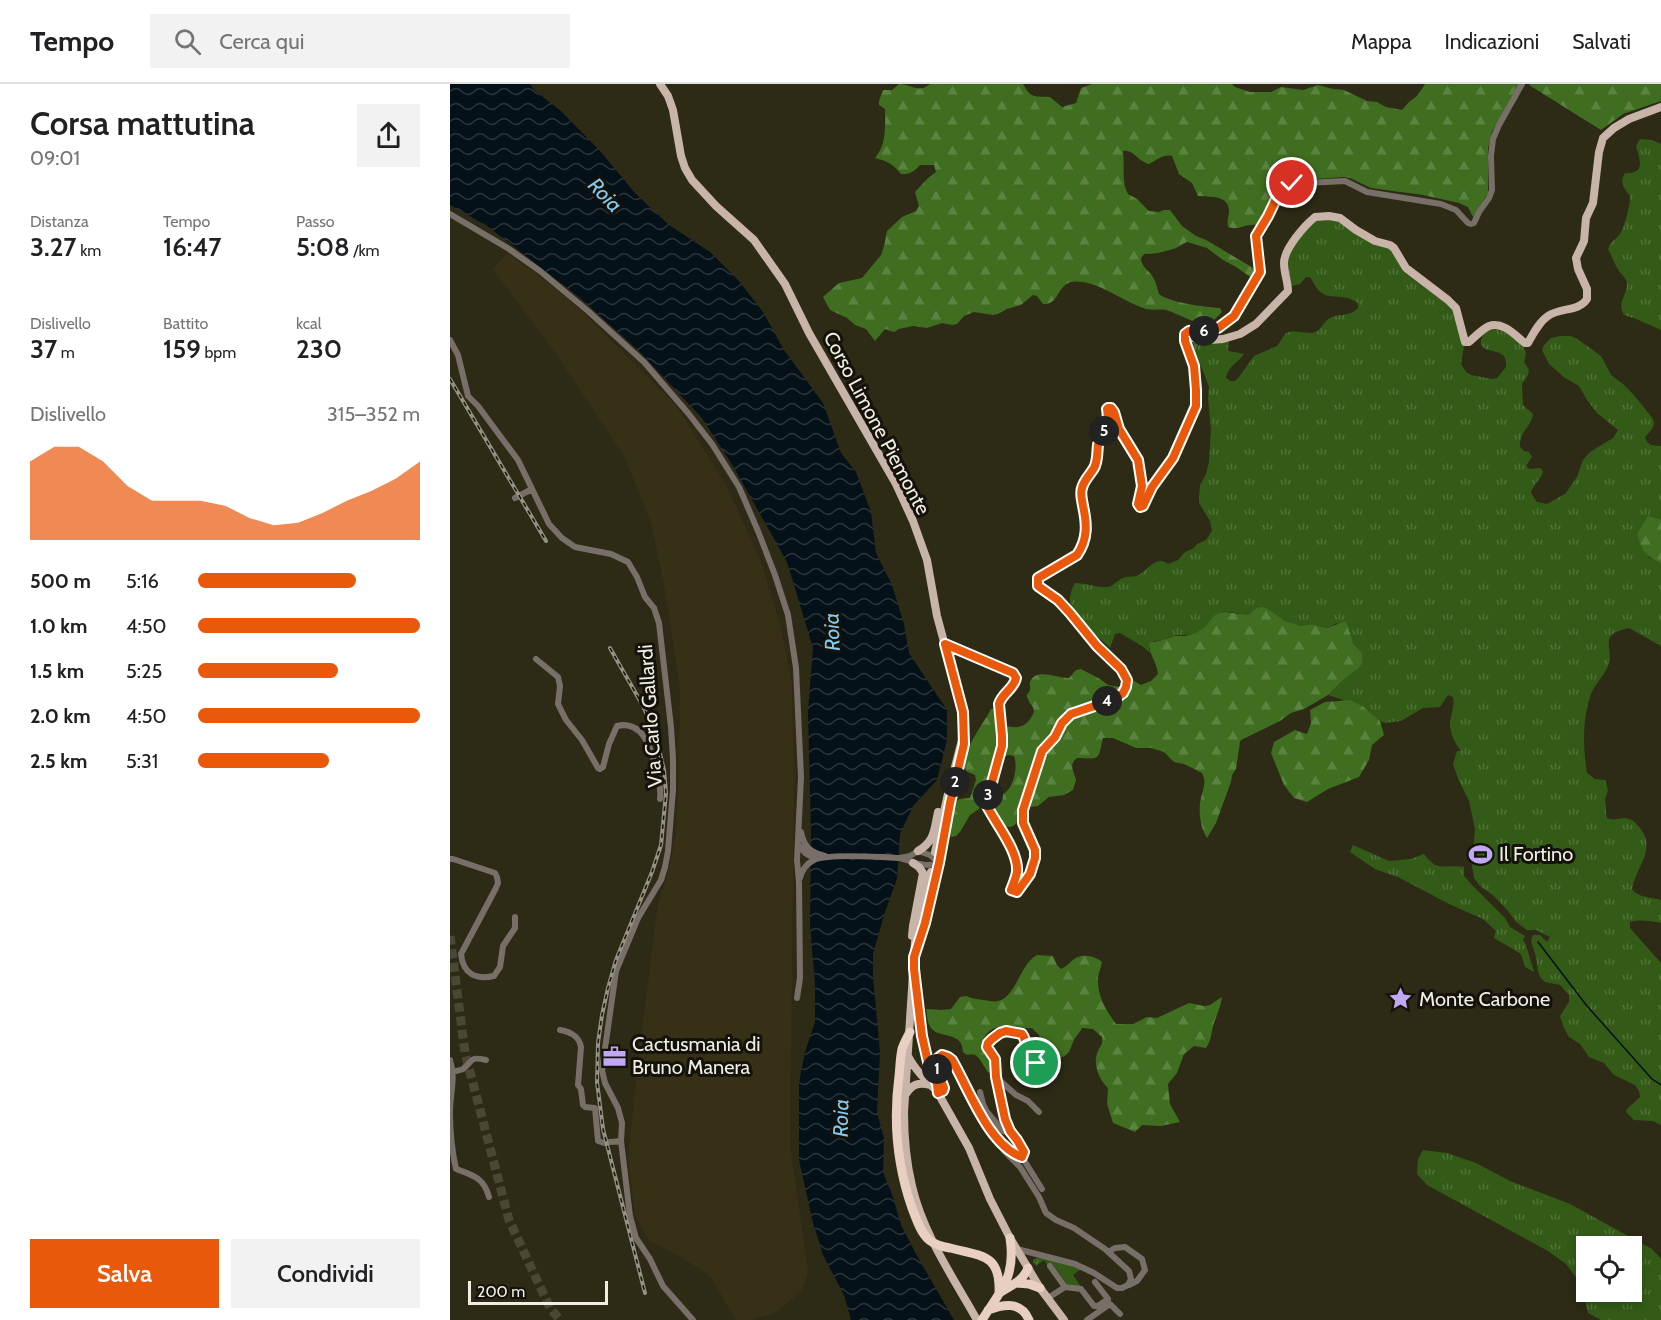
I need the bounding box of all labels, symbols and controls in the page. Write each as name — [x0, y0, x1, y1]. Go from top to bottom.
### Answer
search box — [150, 14, 570, 68]
text: Tempo — [30, 24, 114, 58]
icon: search — [171, 25, 204, 58]
text: Cerca qui — [219, 28, 304, 55]
text: Mappa — [1351, 29, 1412, 54]
text: Indicazioni — [1445, 29, 1539, 54]
text: Salvati — [1572, 29, 1631, 54]
text: Corsa mattutina — [30, 103, 255, 143]
button: share — [357, 104, 420, 167]
text: 09:01 — [30, 146, 80, 170]
pin — [1266, 157, 1317, 208]
icon: check — [1275, 166, 1308, 199]
water label: Roia — [583, 172, 628, 217]
text: Distanza — [30, 212, 89, 231]
text: Tempo — [163, 212, 210, 231]
text: Passo — [296, 212, 335, 231]
text: 3.27 — [30, 231, 77, 263]
text: 16:47 — [163, 231, 221, 263]
text: 5:08 — [296, 231, 350, 263]
text: km — [77, 241, 101, 260]
text: /km — [350, 241, 380, 260]
text: Dislivello — [30, 314, 91, 333]
text: Battito — [163, 314, 208, 333]
text: kcal — [296, 314, 322, 333]
pin: 6 — [1189, 316, 1219, 346]
text: 6 — [1200, 321, 1209, 340]
street label: Corso Limone Piemonte — [818, 327, 936, 519]
text: 37 — [30, 333, 57, 365]
text: 159 — [163, 333, 201, 365]
text: 230 — [296, 333, 342, 365]
text: m — [57, 343, 75, 362]
text: bpm — [201, 343, 236, 362]
text: Dislivello — [30, 402, 106, 426]
text: 315–352 m — [327, 402, 420, 426]
pin: 5 — [1089, 416, 1119, 446]
text: 5 — [1100, 421, 1108, 440]
text: 500 m — [30, 569, 91, 593]
text: 5:16 — [126, 569, 159, 593]
water label: Roia — [818, 613, 845, 652]
text: 1.0 km — [30, 614, 87, 638]
text: 4:50 — [126, 614, 167, 638]
street label: Via Carlo Gallardi — [633, 644, 667, 788]
text: 1.5 km — [30, 659, 84, 683]
text: 5:25 — [126, 659, 162, 683]
pin: 4 — [1092, 686, 1122, 716]
text: 4 — [1102, 691, 1112, 710]
text: 2.0 km — [30, 704, 91, 728]
text: 4:50 — [126, 704, 167, 728]
text: 2.5 km — [30, 749, 87, 773]
text: 5:31 — [126, 749, 158, 773]
pin: 2 — [940, 767, 970, 797]
text: 2 — [951, 772, 959, 791]
pin: 3 — [973, 780, 1003, 810]
text: 3 — [984, 785, 992, 804]
sports icon: Il Fortino — [1468, 841, 1494, 867]
place label: Il Fortino — [1499, 842, 1573, 866]
place icon: Monte Carbone — [1388, 986, 1414, 1012]
place label: Monte Carbone — [1419, 987, 1550, 1011]
place label: Cactusmania di Bruno Manera — [632, 1032, 761, 1079]
pin — [1010, 1037, 1061, 1088]
office icon: Cactusmania di Bruno Manera — [601, 1043, 627, 1069]
icon: arrive — [1019, 1046, 1052, 1079]
pin: 1 — [922, 1054, 952, 1084]
text: 1 — [934, 1059, 940, 1078]
water label: Roia — [828, 1099, 853, 1137]
map controls — [1576, 1236, 1642, 1302]
button: locate — [1576, 1236, 1642, 1302]
button: Salva — [30, 1239, 219, 1308]
button: Condividi — [231, 1239, 420, 1308]
scale bar — [468, 1278, 608, 1306]
text: 200 m — [477, 1282, 525, 1301]

